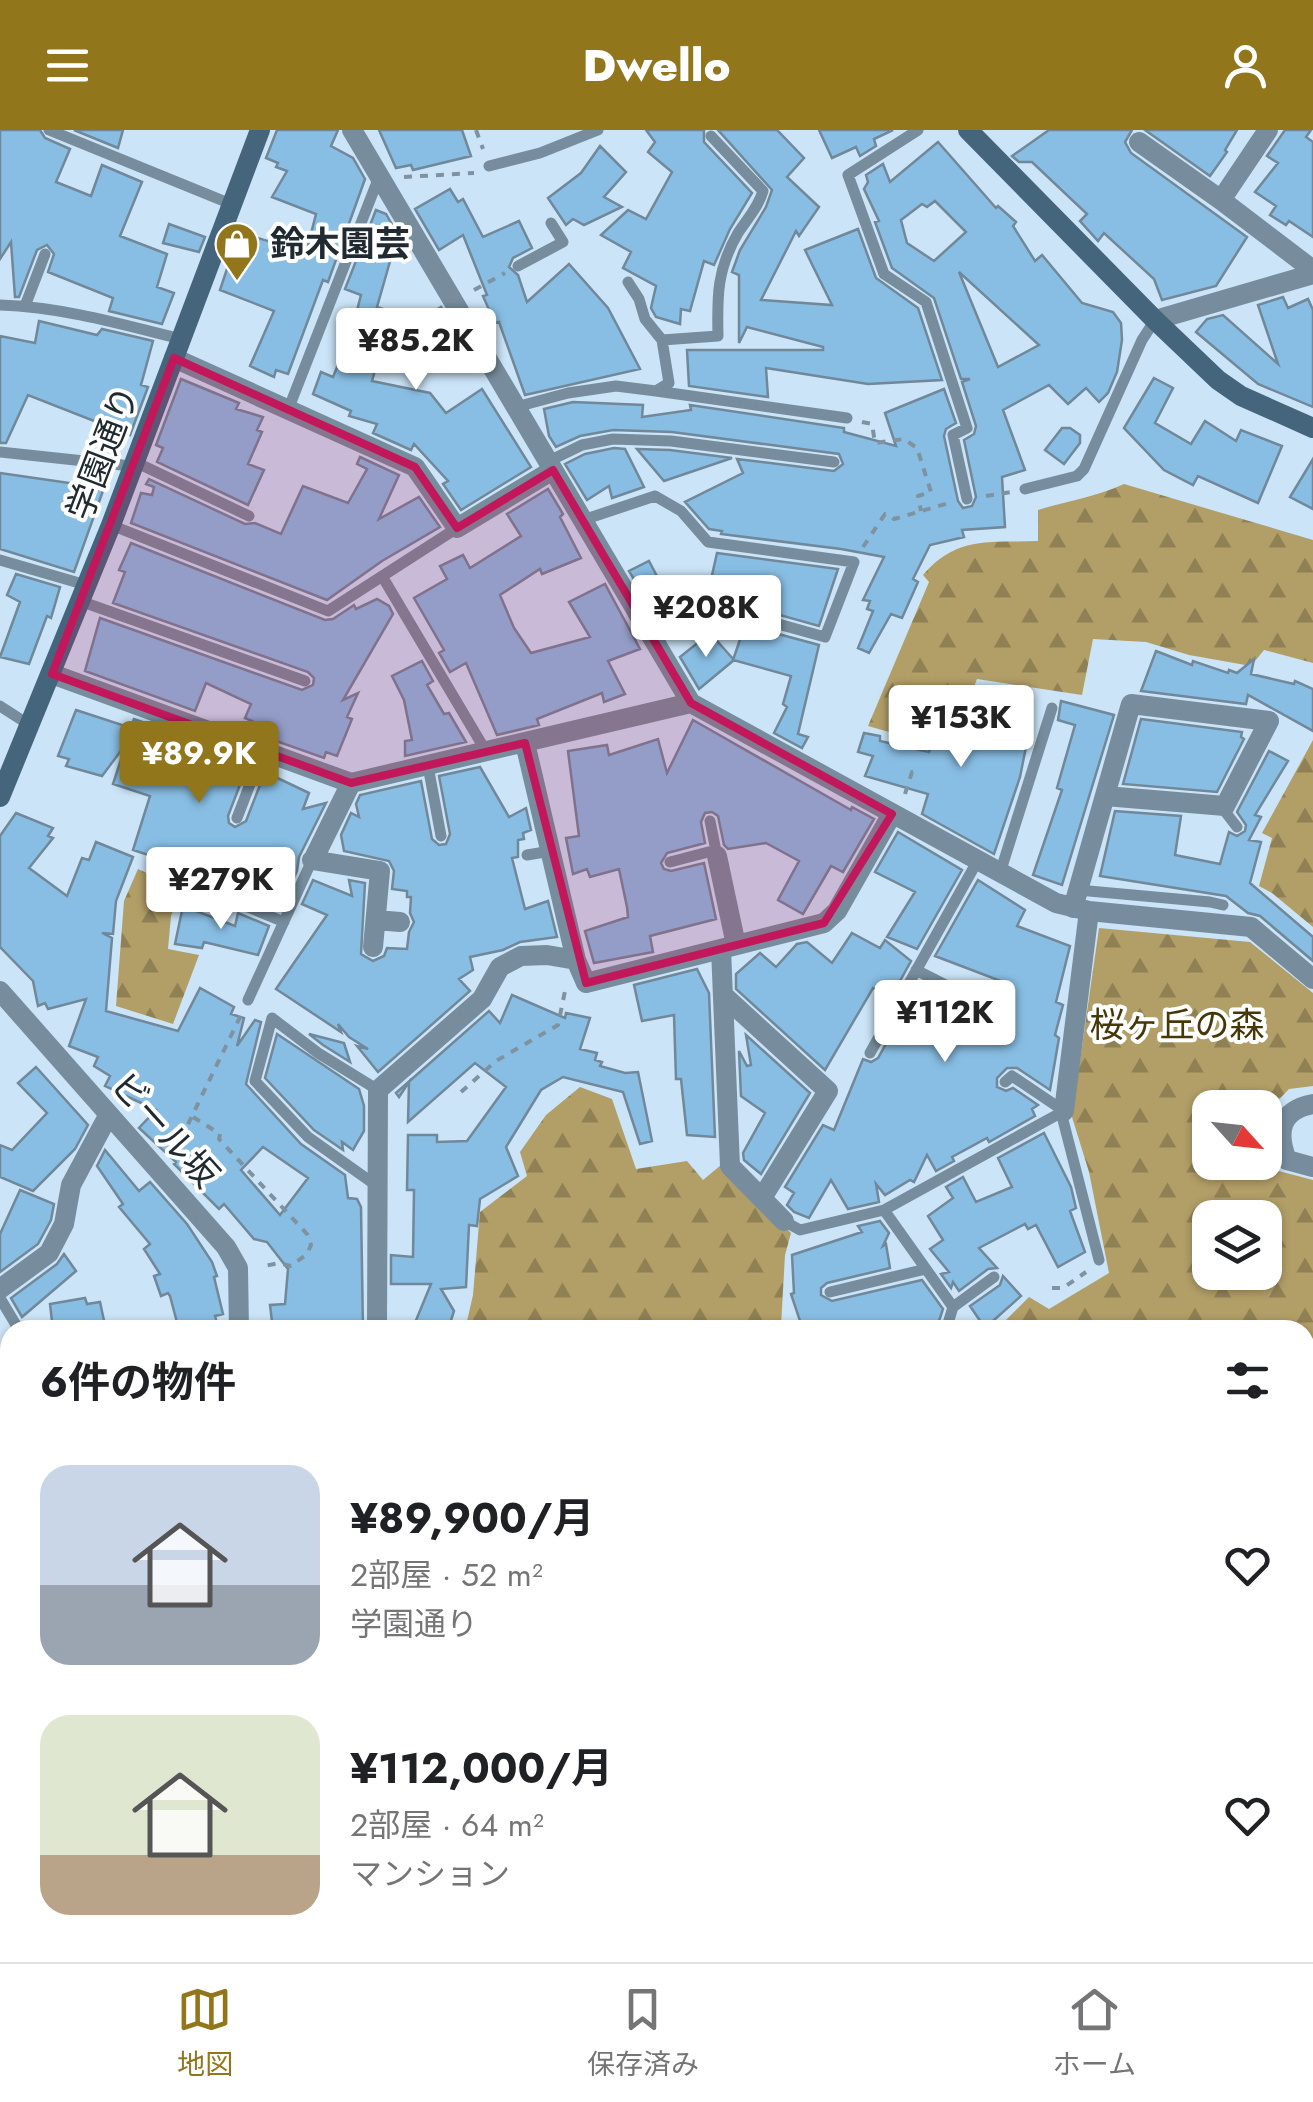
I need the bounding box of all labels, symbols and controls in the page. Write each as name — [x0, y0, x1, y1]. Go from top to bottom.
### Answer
text: Dwello — [582, 33, 731, 98]
icon: menu — [40, 38, 95, 93]
icon: person — [1218, 38, 1273, 93]
place label: 鈴木園芸 — [270, 219, 410, 269]
shop icon: 鈴木園芸 — [214, 221, 260, 282]
pin: ¥85.2K — [335, 308, 497, 393]
text: ¥85.2K — [358, 317, 474, 363]
street label: 学園通り — [55, 379, 151, 527]
pin: ¥208K — [636, 575, 776, 660]
text: ¥208K — [653, 584, 759, 630]
pin: ¥153K — [891, 685, 1031, 770]
text: ¥153K — [911, 694, 1011, 740]
pin: ¥89.9K — [118, 721, 280, 806]
text: ¥89.9K — [142, 730, 256, 776]
pin: ¥279K — [151, 847, 291, 932]
text: ¥279K — [168, 856, 274, 902]
pin: ¥112K — [875, 980, 1015, 1065]
text: ¥112K — [896, 989, 994, 1035]
park label: 桜ヶ丘の森 — [1089, 1000, 1265, 1050]
street label: ビール坂 — [100, 1061, 230, 1199]
north arrow — [1192, 1090, 1282, 1180]
map controls — [1192, 1090, 1282, 1290]
button: layers — [1192, 1200, 1282, 1290]
text: 6件の物件 — [40, 1352, 236, 1413]
icon: filters — [1220, 1353, 1275, 1408]
text: ¥89,900/月 — [350, 1488, 594, 1549]
icon: home — [120, 1505, 240, 1625]
icon: heart — [1220, 1538, 1275, 1593]
text: 2部屋 · 52 m² — [350, 1552, 543, 1598]
text: 学園通り — [350, 1601, 478, 1647]
text: ¥112,000/月 — [350, 1738, 613, 1799]
icon: home — [120, 1755, 240, 1875]
icon: heart — [1220, 1788, 1275, 1843]
text: 2部屋 · 64 m² — [350, 1802, 544, 1848]
text: マンション — [350, 1851, 510, 1897]
tab: 地図 — [177, 1982, 233, 2085]
tab: 保存済み — [587, 1982, 699, 2085]
tab: ホーム — [1053, 1982, 1136, 2085]

